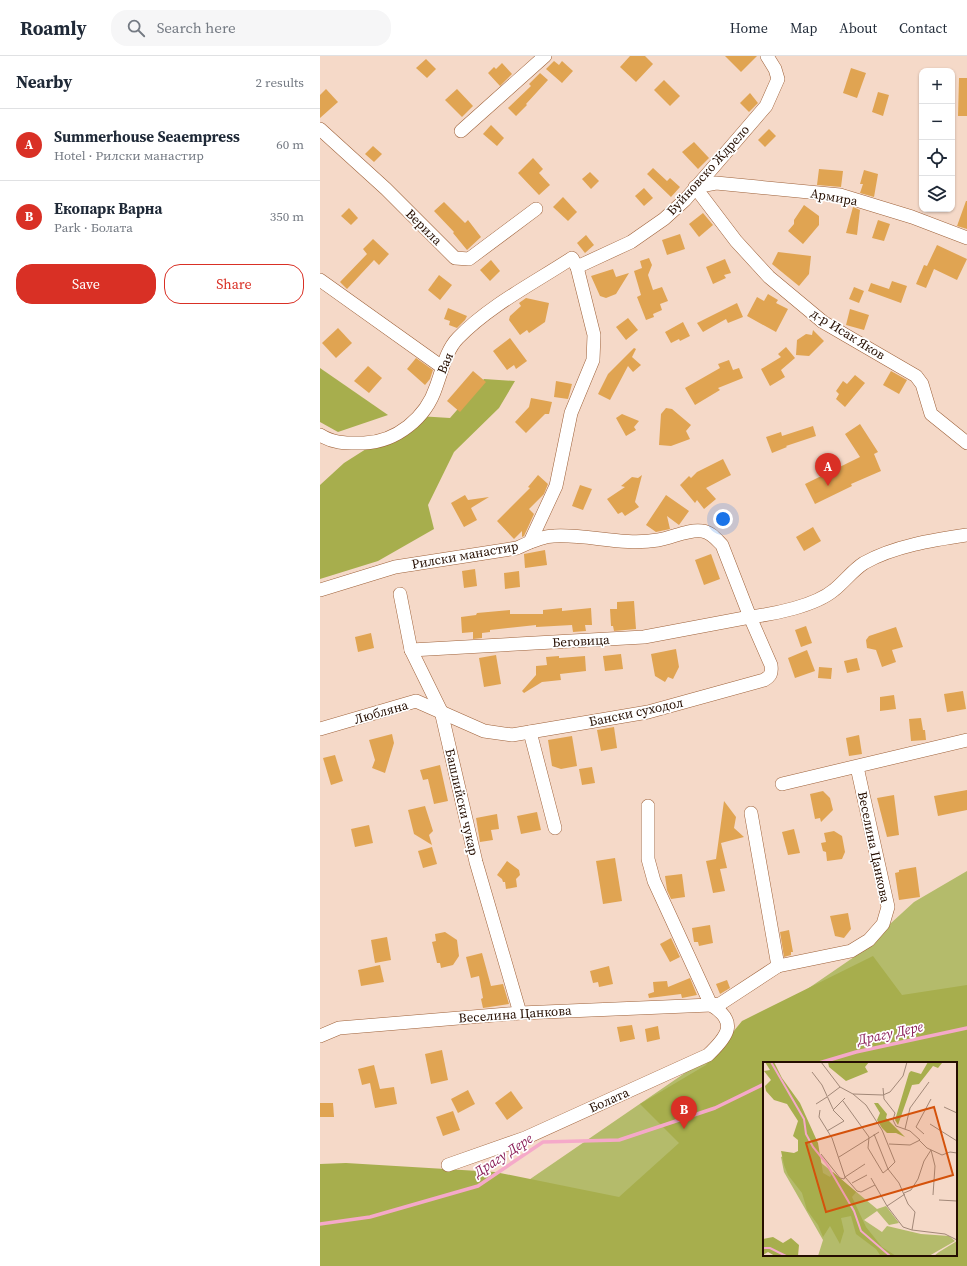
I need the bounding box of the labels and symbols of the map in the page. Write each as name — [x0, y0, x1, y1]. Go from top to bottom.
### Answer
street label: Буйновско Ждрело — [663, 121, 753, 219]
street label: Армира — [809, 184, 859, 210]
street label: Верила — [402, 205, 446, 249]
street label: д-р Исак Яков — [808, 304, 889, 364]
street label: Вая — [433, 350, 457, 376]
pin: A — [815, 453, 841, 486]
your location — [713, 509, 733, 529]
street label: Рилски манастир — [410, 537, 520, 573]
street label: Беговица — [552, 631, 610, 651]
street label: Бански суходол — [587, 694, 685, 730]
street label: Любляна — [352, 696, 410, 728]
street label: Башлийски чукар — [441, 747, 483, 857]
street label: Веселина Цанкова — [854, 790, 894, 904]
street label: Веселина Цанкова — [458, 1002, 572, 1026]
water label: Драгу Дере — [854, 1016, 925, 1050]
inset map — [763, 1062, 957, 1256]
street label: Болата — [586, 1083, 632, 1116]
pin: B — [671, 1096, 697, 1129]
water label: Драгу Дере — [469, 1128, 537, 1182]

